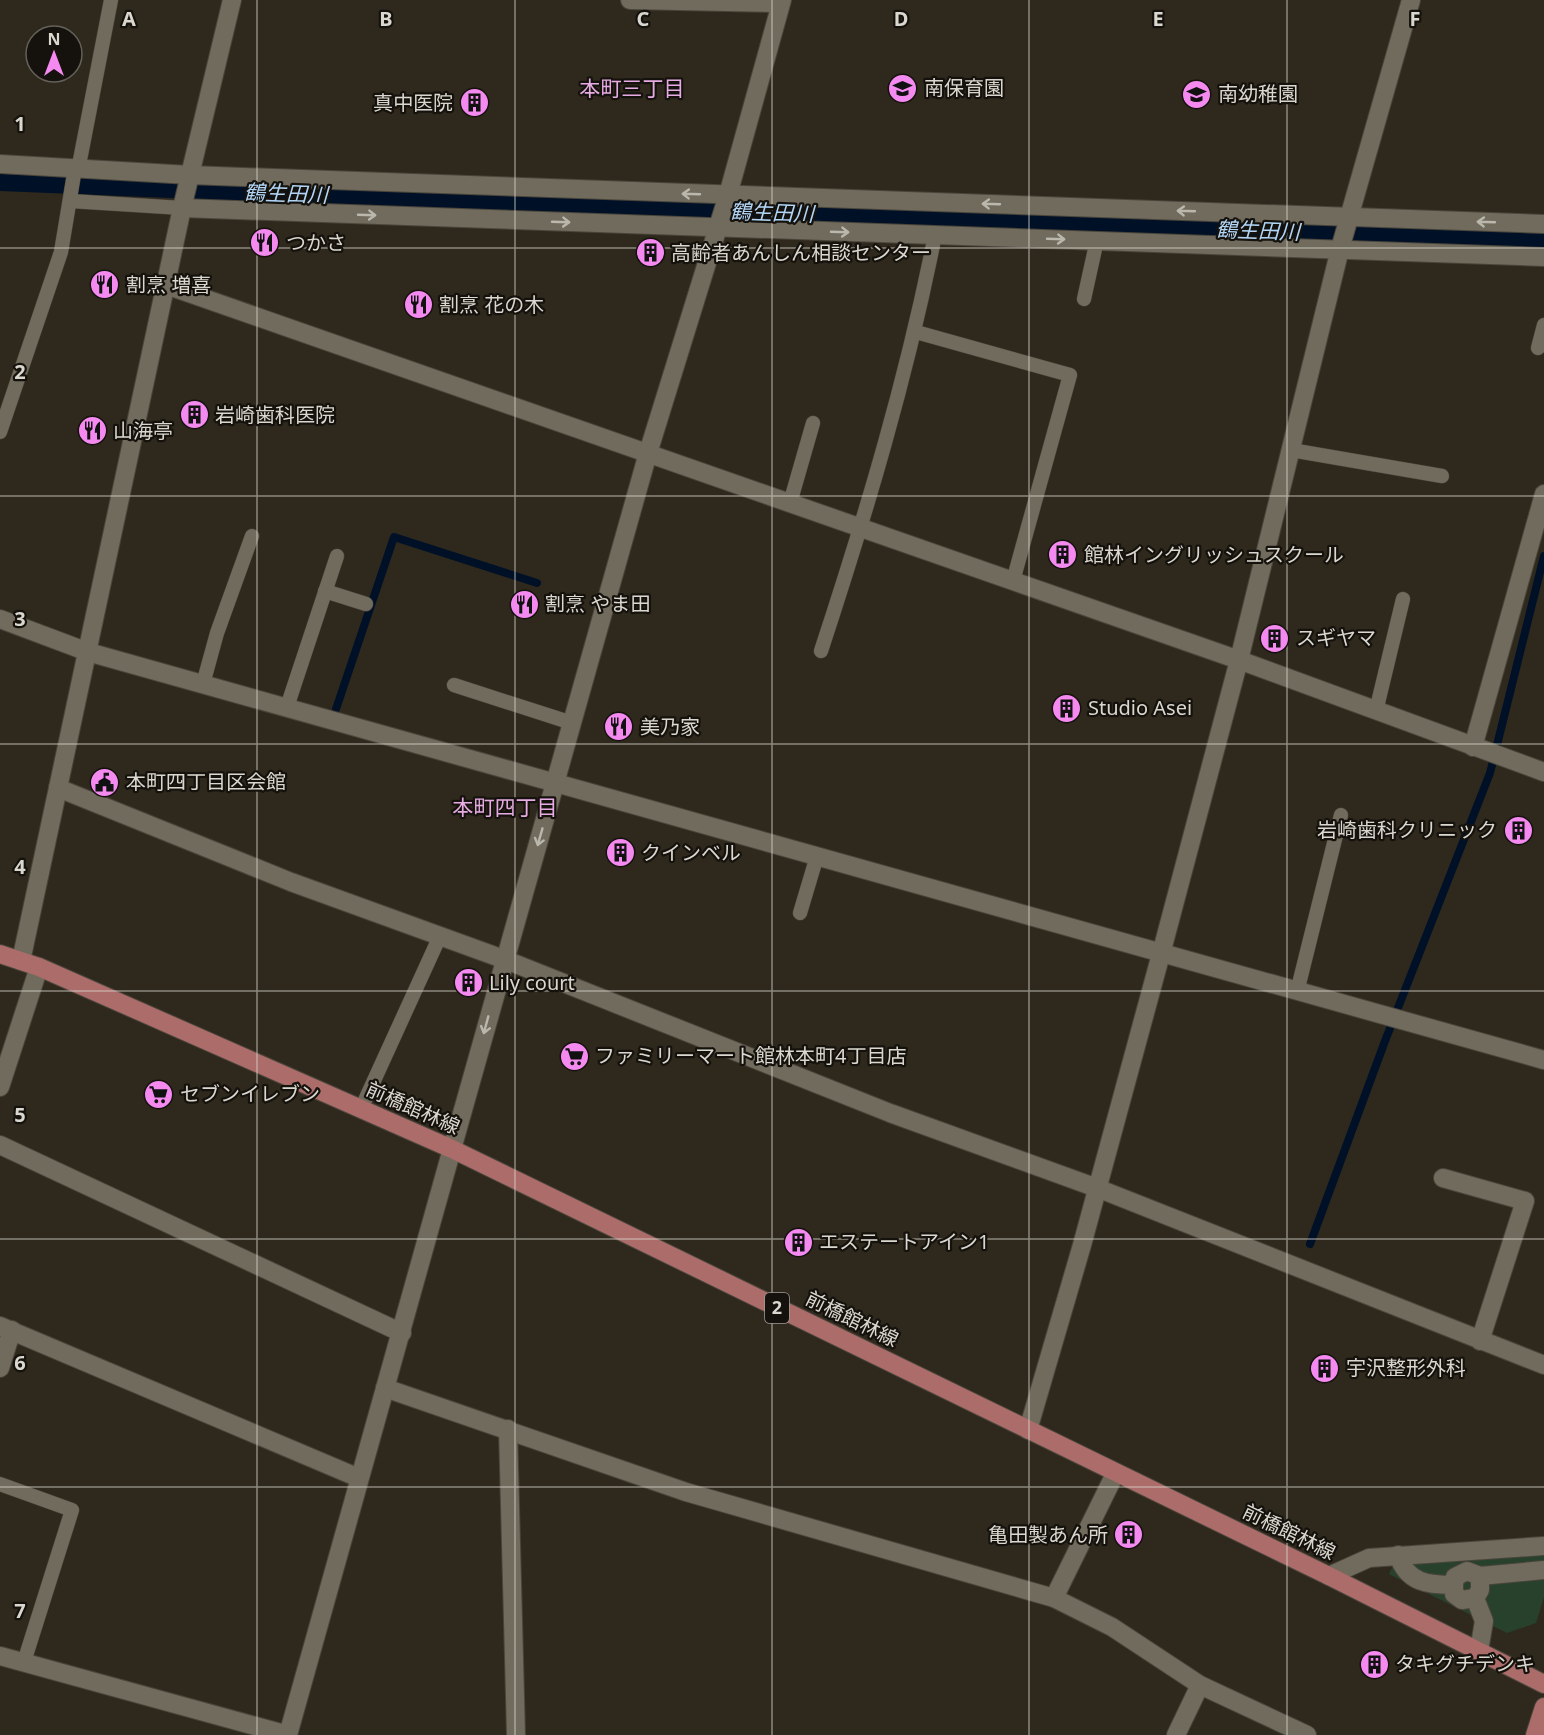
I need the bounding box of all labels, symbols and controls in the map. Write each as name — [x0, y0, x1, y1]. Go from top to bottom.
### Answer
text: A — [122, 5, 136, 32]
text: B — [379, 5, 393, 32]
text: C — [637, 5, 650, 32]
text: D — [894, 5, 908, 32]
text: E — [1152, 5, 1164, 32]
text: F — [1410, 5, 1420, 32]
north arrow — [24, 24, 84, 84]
text: N — [47, 28, 61, 50]
school or university icon: 南保育園 — [887, 72, 919, 104]
district label: 本町三丁目 — [580, 74, 685, 102]
place label: 南保育園 — [924, 74, 1004, 101]
school or university icon: 南幼稚園 — [1181, 78, 1213, 110]
place label: 南幼稚園 — [1218, 80, 1298, 107]
building icon: 真中医院 — [458, 87, 490, 119]
place label: 真中医院 — [373, 89, 453, 116]
text: 1 — [14, 110, 26, 137]
water label: 鶴生田川 — [244, 178, 330, 209]
one-way arrow — [682, 188, 702, 199]
water label: 鶴生田川 — [730, 197, 816, 228]
one-way arrow — [981, 199, 1001, 210]
one-way arrow — [1176, 206, 1196, 217]
one-way arrow — [356, 209, 376, 220]
water label: 鶴生田川 — [1216, 215, 1302, 246]
one-way arrow — [1476, 216, 1496, 227]
one-way arrow — [551, 217, 571, 228]
one-way arrow — [830, 226, 850, 238]
restaurant icon: つかさ — [249, 227, 281, 259]
place label: つかさ — [286, 229, 346, 256]
one-way arrow — [1046, 233, 1066, 245]
building icon: 高齢者あんしん相談センター — [634, 237, 666, 269]
place label: 高齢者あんしん相談センター — [671, 239, 931, 266]
restaurant icon: 割烹 増喜 — [89, 269, 121, 301]
place label: 割烹 増喜 — [126, 271, 211, 298]
restaurant icon: 割烹 花の木 — [402, 289, 434, 321]
place label: 割烹 花の木 — [439, 291, 544, 318]
text: 2 — [14, 358, 26, 385]
building icon: 岩崎歯科医院 — [178, 399, 210, 431]
place label: 岩崎歯科医院 — [215, 401, 335, 428]
restaurant icon: 山海亭 — [76, 415, 108, 447]
place label: 山海亭 — [113, 417, 173, 444]
building icon: 館林イングリッシュスクール — [1047, 539, 1079, 571]
place label: 館林イングリッシュスクール — [1084, 541, 1344, 568]
restaurant icon: 割烹 やま田 — [508, 588, 540, 620]
place label: 割烹 やま田 — [545, 590, 650, 617]
text: 3 — [14, 605, 26, 632]
building icon: スギヤマ — [1259, 622, 1291, 654]
place label: スギヤマ — [1296, 624, 1376, 651]
building icon: Studio Asei — [1051, 692, 1083, 724]
place label: Studio Asei — [1088, 694, 1192, 721]
restaurant icon: 美乃家 — [603, 711, 635, 743]
place label: 美乃家 — [640, 713, 700, 740]
public building icon: 本町四丁目区会館 — [89, 766, 121, 798]
place label: 本町四丁目区会館 — [126, 768, 286, 795]
district label: 本町四丁目 — [453, 793, 558, 821]
building icon: 岩崎歯科クリニック — [1502, 814, 1534, 846]
place label: 岩崎歯科クリニック — [1317, 816, 1497, 843]
one-way arrow — [534, 827, 545, 846]
building icon: クインベル — [604, 837, 636, 869]
place label: クインベル — [641, 839, 741, 866]
text: 4 — [14, 853, 26, 880]
building icon: Lily court — [452, 967, 484, 999]
place label: Lily court — [489, 969, 575, 996]
one-way arrow — [480, 1015, 491, 1034]
supermarket icon: ファミリーマート館林本町4丁目店 — [558, 1040, 590, 1072]
place label: ファミリーマート館林本町4丁目店 — [595, 1042, 906, 1069]
street label: 前橋館林線 — [362, 1075, 464, 1140]
supermarket icon: セブンイレブン — [143, 1078, 175, 1110]
place label: セブンイレブン — [180, 1080, 320, 1107]
text: 5 — [14, 1101, 26, 1128]
building icon: エステートアイン1 — [782, 1226, 814, 1258]
place label: エステートアイン1 — [819, 1228, 989, 1255]
street label: 前橋館林線 — [801, 1284, 903, 1353]
road number: 2 — [765, 1293, 789, 1323]
text: 6 — [14, 1349, 26, 1376]
building icon: 宇沢整形外科 — [1309, 1352, 1341, 1384]
place label: 宇沢整形外科 — [1346, 1354, 1466, 1381]
street label: 前橋館林線 — [1238, 1497, 1340, 1566]
building icon: 亀田製あん所 — [1113, 1519, 1145, 1551]
place label: 亀田製あん所 — [988, 1521, 1108, 1548]
text: 7 — [14, 1597, 26, 1624]
building icon: タキグチデンキ — [1358, 1648, 1390, 1680]
place label: タキグチデンキ — [1395, 1650, 1535, 1677]

